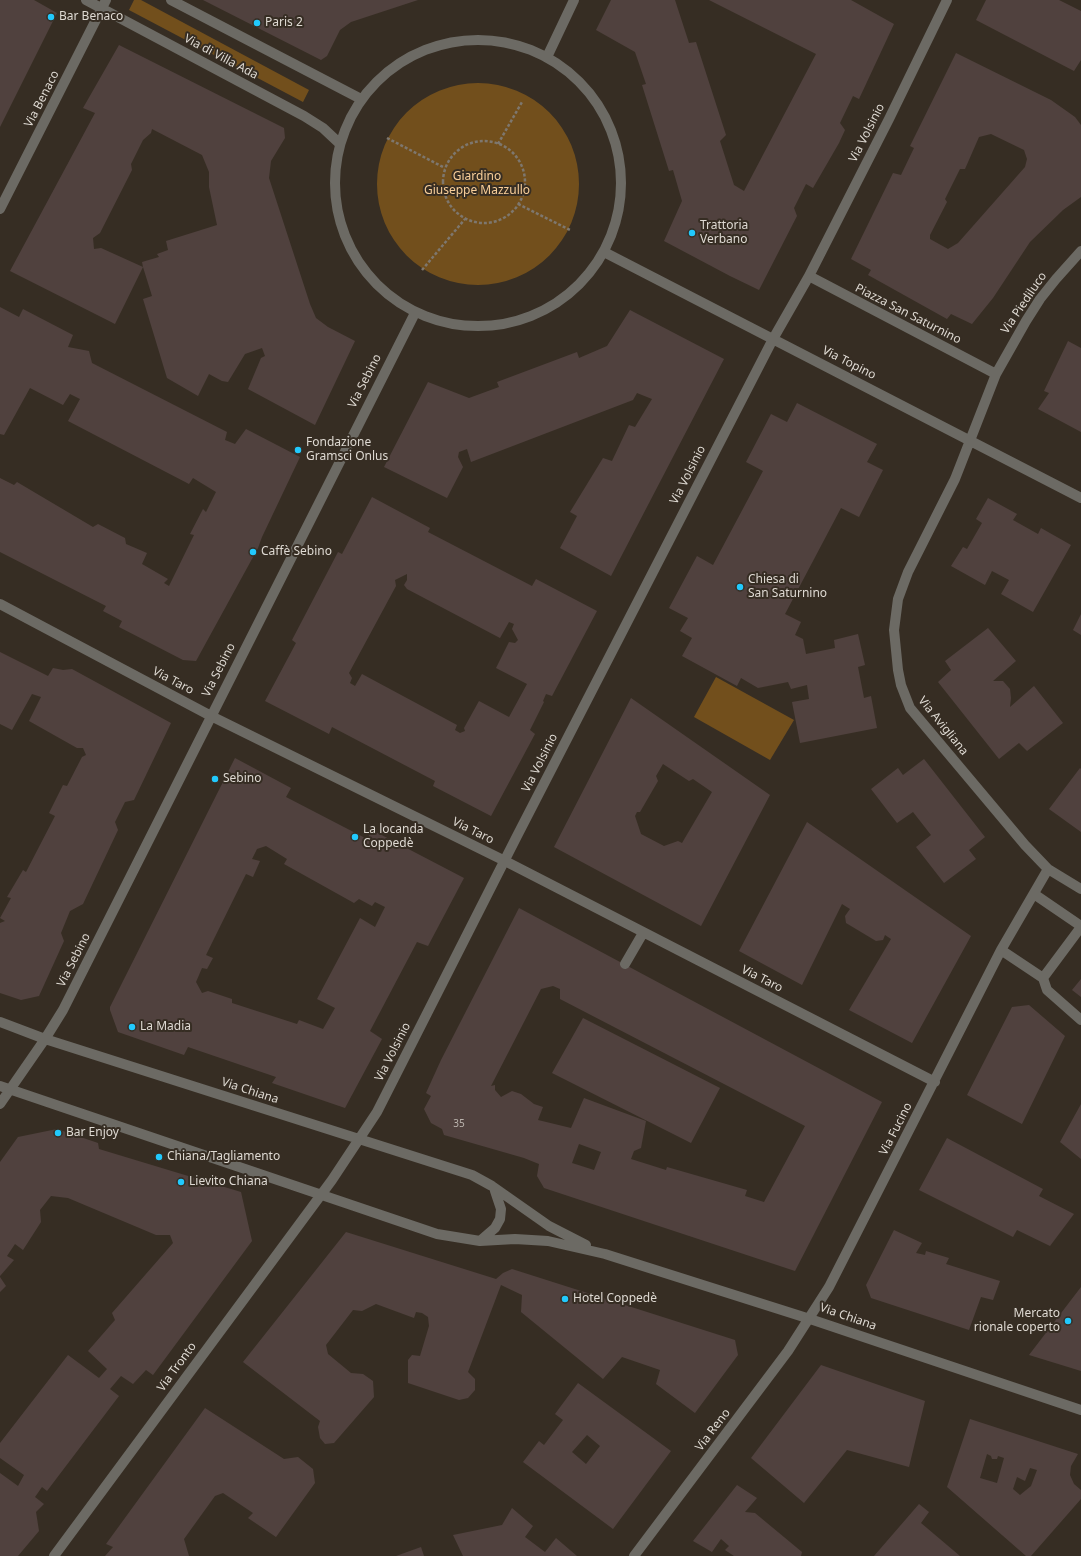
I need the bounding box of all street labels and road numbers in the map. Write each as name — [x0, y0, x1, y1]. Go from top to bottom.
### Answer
street label: Via di Villa Ada — [181, 31, 261, 83]
street label: Via Benaco — [22, 68, 62, 130]
street label: Via Volsinio — [846, 101, 888, 165]
street label: Via Piediluco — [998, 269, 1050, 337]
street label: Piazza San Saturnino — [852, 281, 964, 347]
street label: Via Topino — [820, 343, 878, 383]
street label: Via Sebino — [345, 352, 385, 410]
street label: Via Volsinio — [667, 443, 709, 507]
street label: Via Sebino — [199, 641, 239, 699]
street label: Via Taro — [150, 664, 196, 698]
street label: Via Avigliana — [915, 694, 971, 758]
street label: Via Volsinio — [519, 731, 561, 795]
street label: Via Taro — [450, 815, 496, 847]
street label: Via Sebino — [54, 931, 94, 989]
street label: Via Taro — [739, 962, 785, 996]
street label: Via Volsinio — [372, 1020, 414, 1084]
street label: Via Chiana — [220, 1075, 280, 1107]
street label: Via Fucino — [877, 1100, 915, 1158]
street label: Via Chiana — [818, 1301, 878, 1333]
street label: Via Tronto — [154, 1340, 200, 1394]
street label: Via Reno — [692, 1406, 734, 1454]

